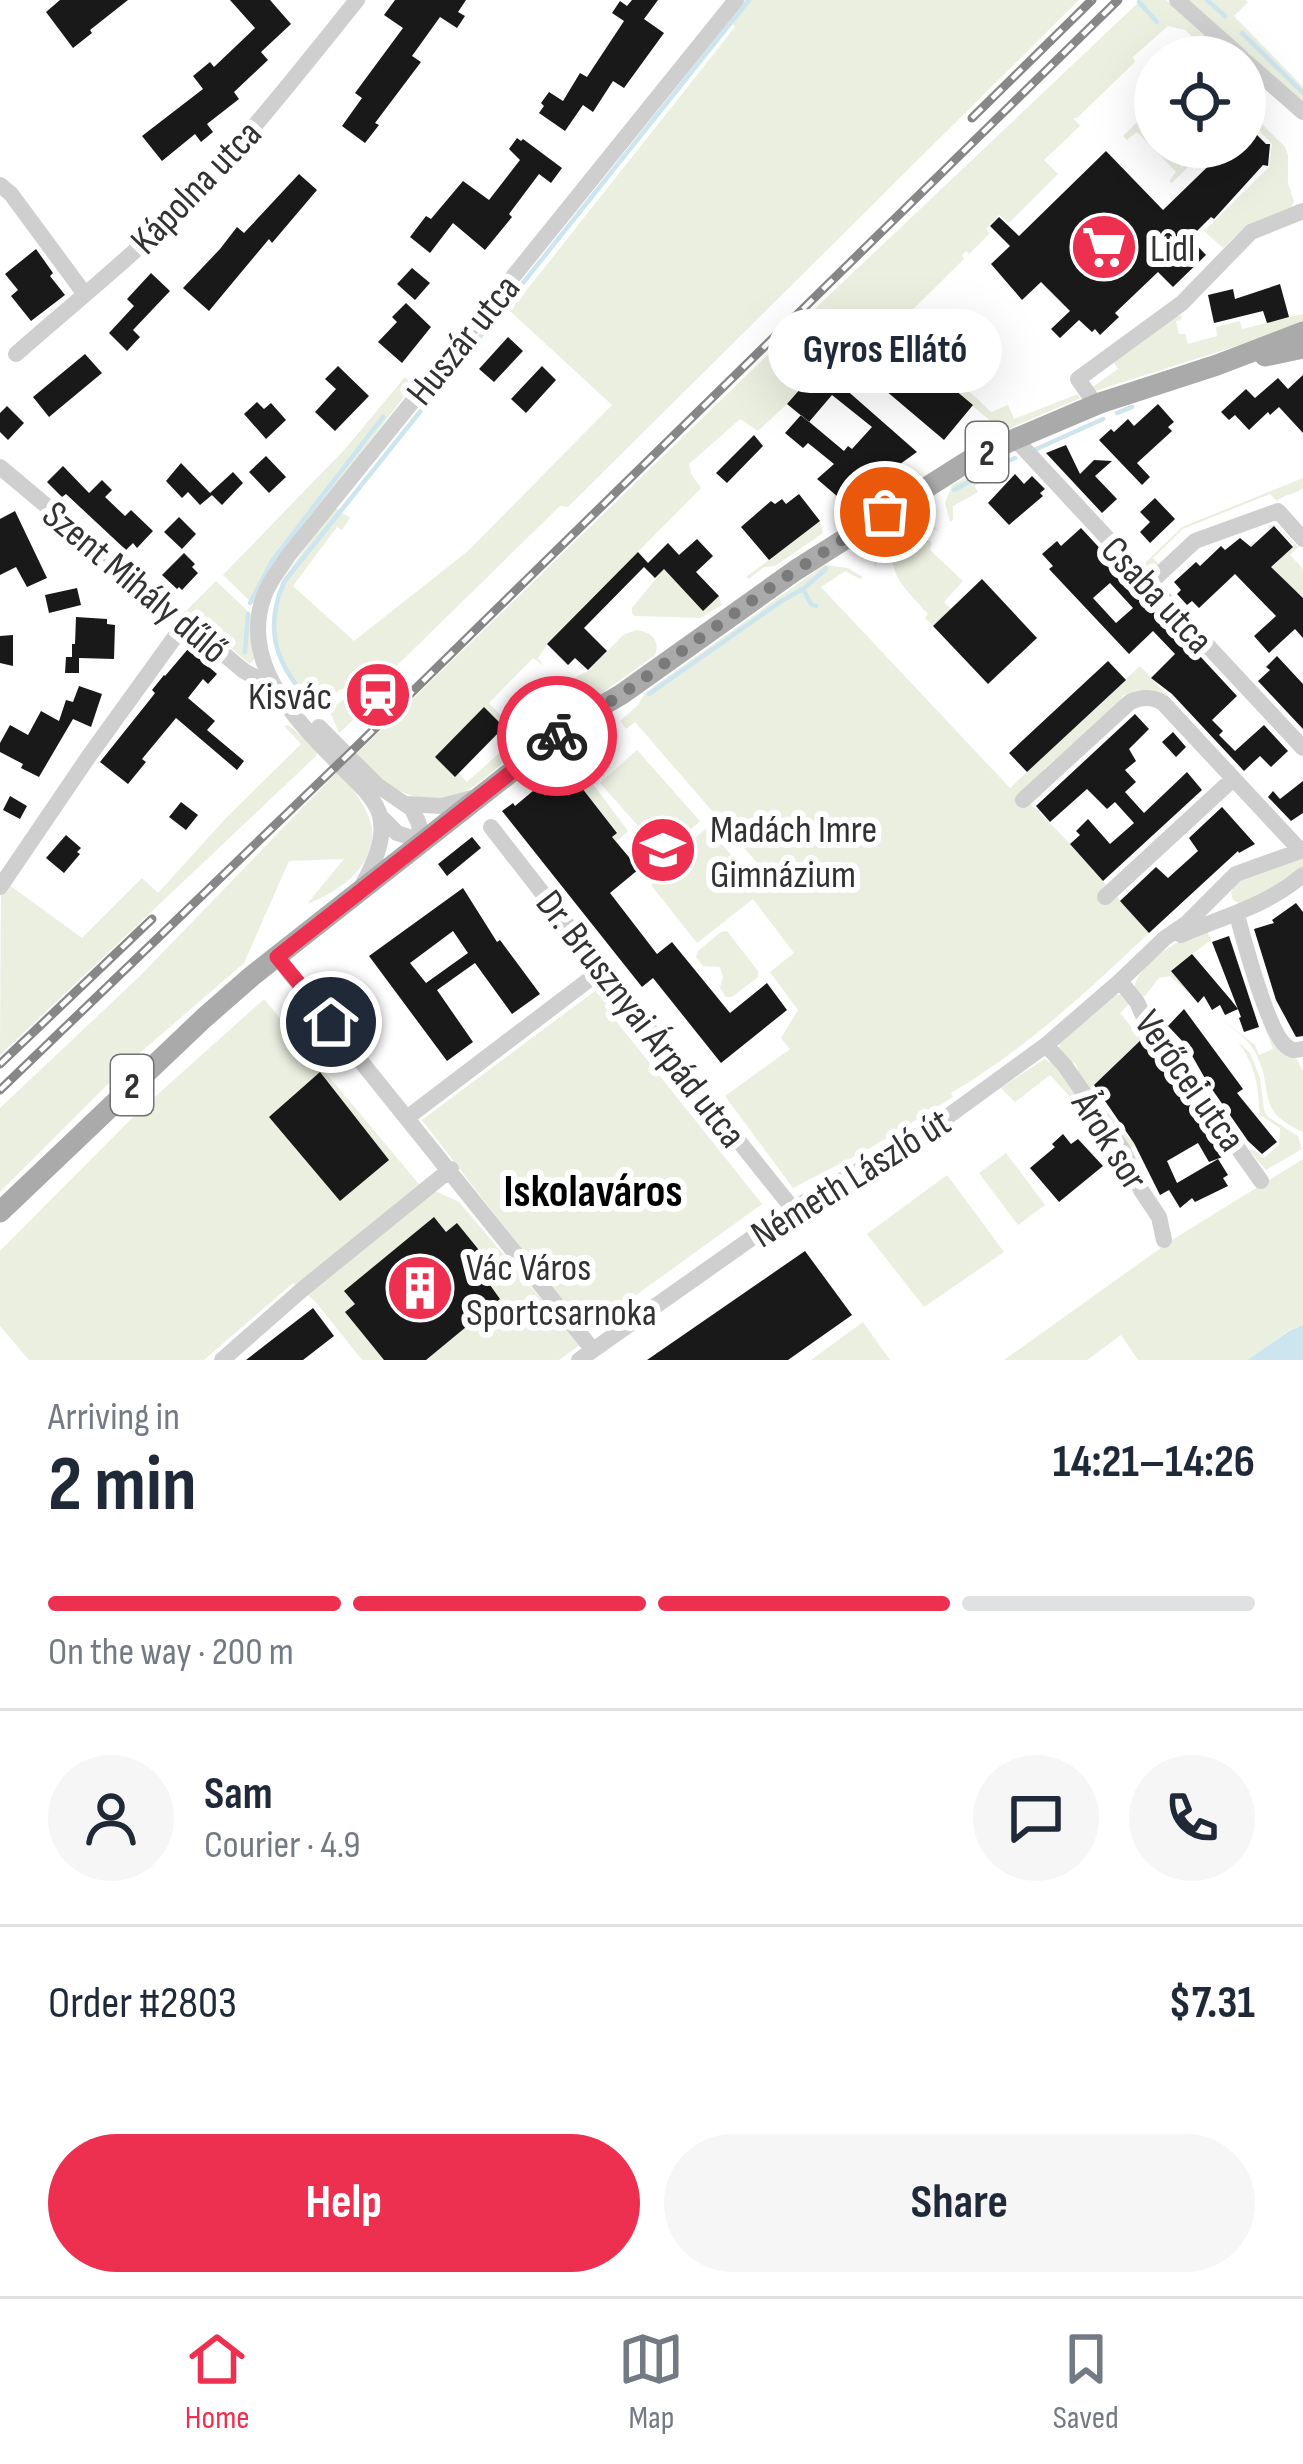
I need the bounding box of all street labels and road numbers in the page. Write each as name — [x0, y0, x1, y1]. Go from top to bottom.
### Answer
street label: Kápolna utca — [122, 111, 272, 264]
street label: Huszár utca — [397, 266, 531, 415]
road number: 2 — [966, 422, 1008, 482]
street label: Szent Mihály dűlő — [32, 492, 237, 674]
street label: Csaba utca — [1090, 527, 1222, 664]
street label: Dr. Brusznyai Árpád utca — [525, 881, 755, 1158]
street label: Verőcei utca — [1123, 1002, 1254, 1161]
road number: 2 — [111, 1055, 153, 1115]
street label: Árok sor — [1060, 1083, 1157, 1199]
street label: Németh László út — [743, 1099, 959, 1259]

